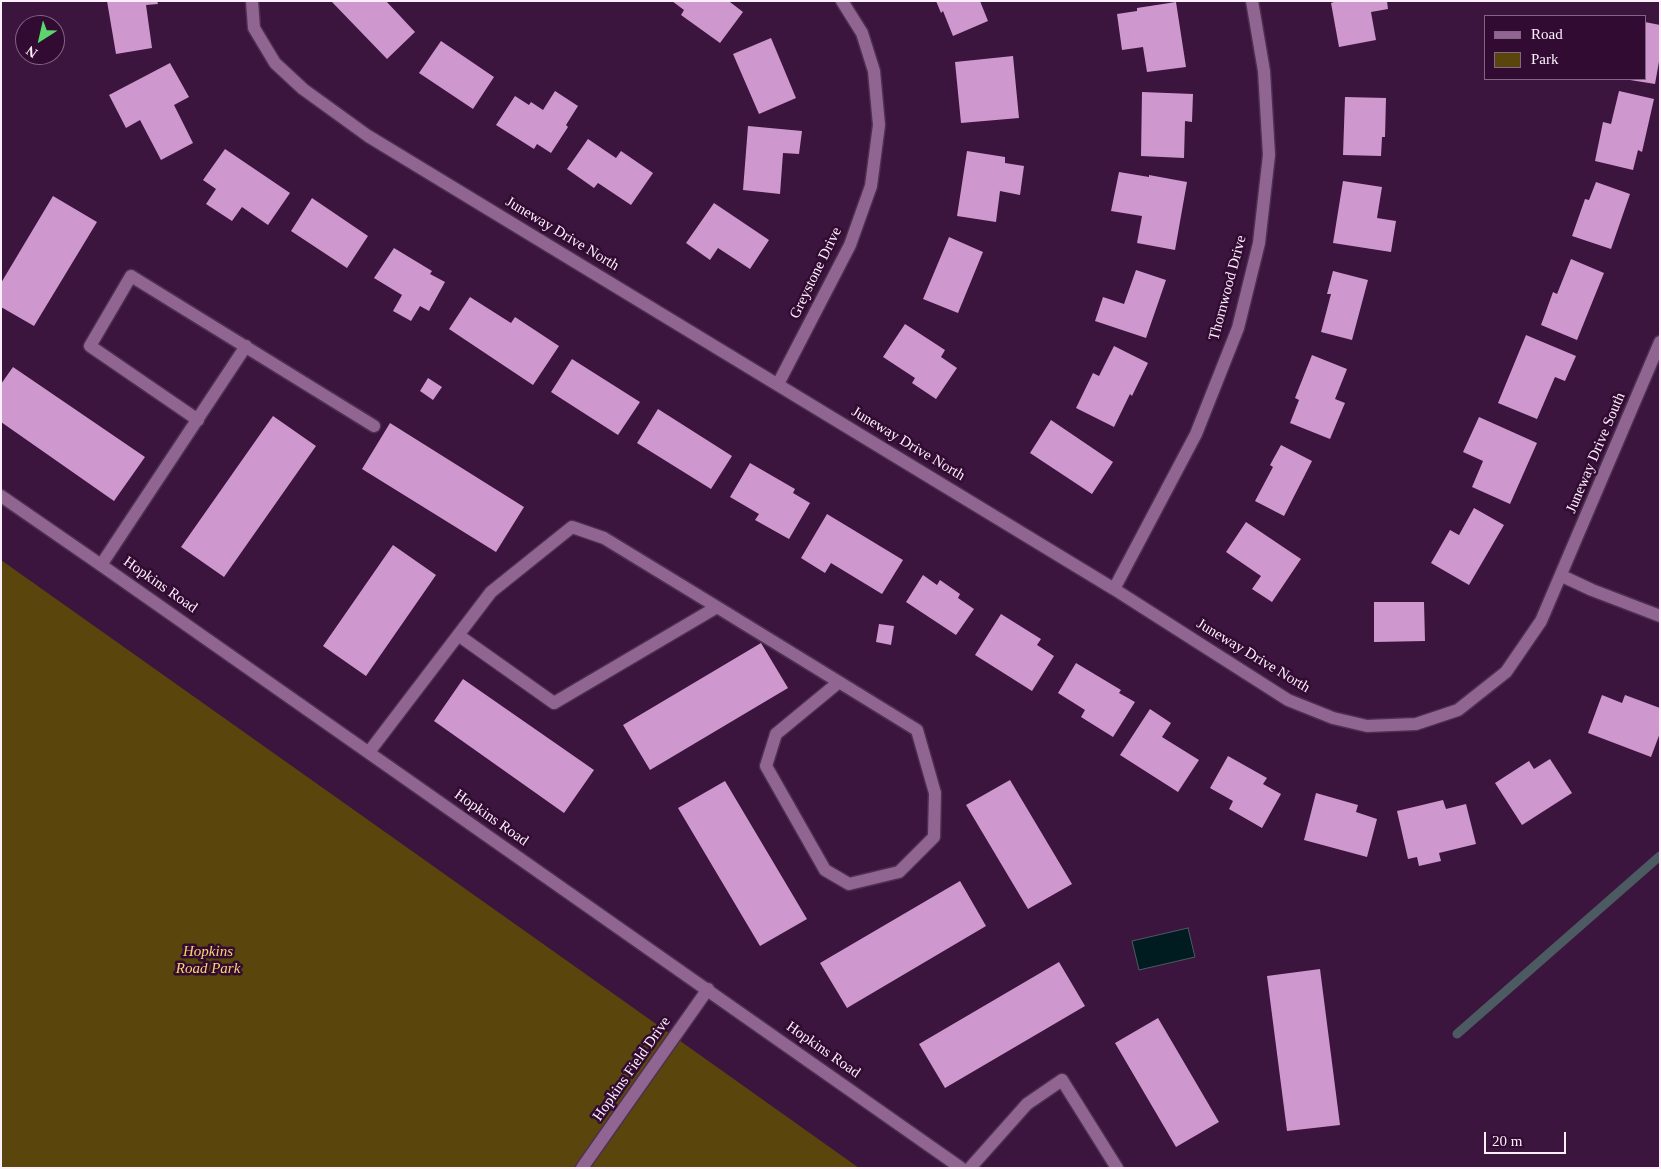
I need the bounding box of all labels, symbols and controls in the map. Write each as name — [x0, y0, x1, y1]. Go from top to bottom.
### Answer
north arrow — [15, 15, 65, 65]
legend — [1484, 15, 1646, 80]
text: Road — [1531, 26, 1563, 42]
text: N — [23, 43, 40, 61]
text: Park — [1531, 51, 1559, 67]
street label: Juneway Drive North — [502, 193, 622, 275]
street label: Greystone Drive — [786, 224, 846, 322]
street label: Thornwood Drive — [1205, 234, 1251, 342]
street label: Juneway Drive South — [1562, 390, 1630, 516]
street label: Juneway Drive North — [848, 403, 968, 485]
street label: Hopkins Road — [120, 553, 200, 617]
street label: Juneway Drive North — [1193, 615, 1313, 697]
street label: Hopkins Road — [451, 786, 531, 850]
park label: Hopkins Road Park — [176, 943, 240, 978]
street label: Hopkins Field Drive — [589, 1013, 675, 1125]
street label: Hopkins Road — [783, 1018, 863, 1082]
scale bar — [1486, 1122, 1568, 1154]
text: 20 m — [1492, 1133, 1522, 1149]

